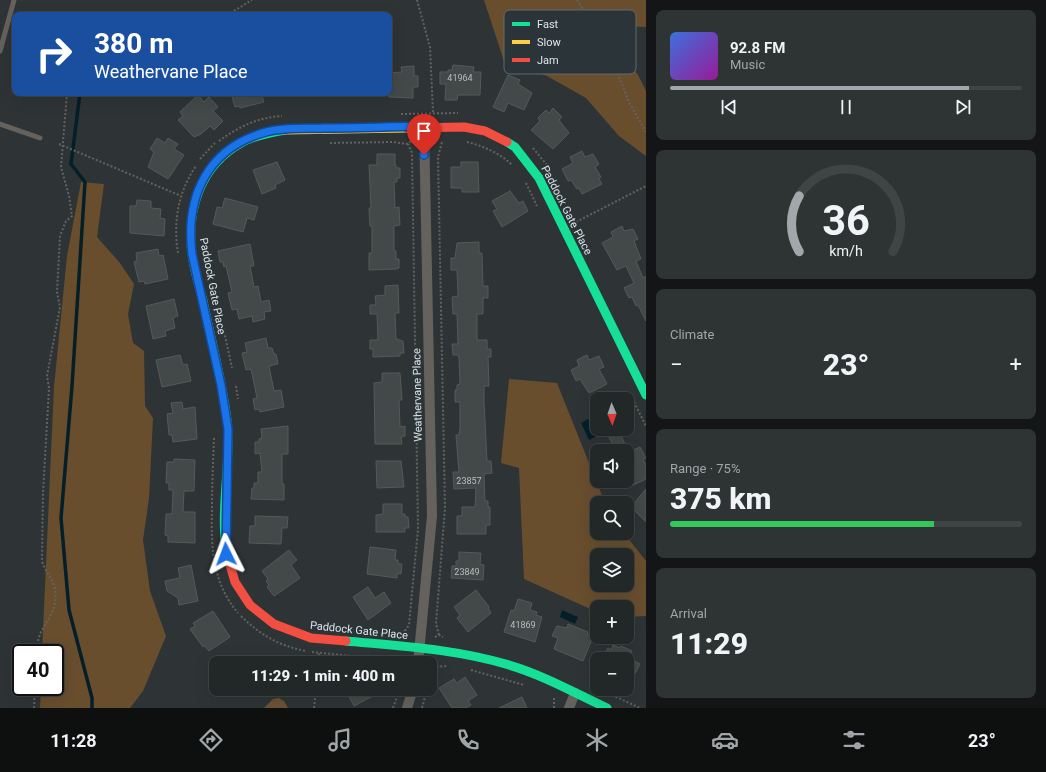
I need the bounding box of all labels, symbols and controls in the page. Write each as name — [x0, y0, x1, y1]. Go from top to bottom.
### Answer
legend — [504, 10, 636, 74]
text: Fast — [537, 18, 559, 31]
text: 380 m — [94, 27, 173, 60]
icon: right — [28, 28, 80, 80]
text: Slow — [537, 36, 561, 49]
text: 92.8 FM — [730, 39, 785, 57]
text: Jam — [537, 54, 559, 67]
text: Music — [730, 57, 765, 72]
text: Weathervane Place — [94, 61, 247, 82]
house number: 41964 — [447, 73, 473, 83]
icon: previous — [718, 96, 740, 118]
icon: pause — [835, 96, 857, 118]
icon: next — [952, 96, 974, 118]
pin — [407, 114, 441, 155]
icon: arrive — [413, 120, 435, 142]
street label: Paddock Gate Place — [538, 163, 595, 257]
text: 36 — [822, 196, 870, 245]
street label: Paddock Gate Place — [197, 237, 228, 336]
text: km/h — [829, 243, 863, 259]
text: Climate — [670, 327, 714, 342]
text: 23° — [823, 347, 869, 382]
street label: Weathervane Place — [410, 348, 425, 442]
text: − — [670, 352, 683, 377]
text: + — [1010, 352, 1022, 377]
north arrow — [590, 392, 634, 436]
map controls — [590, 392, 634, 696]
button: sound — [590, 444, 634, 488]
text: Range · 75% — [670, 461, 740, 476]
house number: 23857 — [456, 476, 482, 486]
text: 375 km — [670, 481, 772, 516]
button: search — [590, 496, 634, 540]
position arrow — [205, 533, 247, 575]
button: layers — [590, 548, 634, 592]
house number: 23849 — [454, 567, 480, 577]
button: + — [590, 600, 634, 644]
text: Arrival — [670, 606, 707, 621]
street label: Paddock Gate Place — [309, 619, 409, 642]
house number: 41869 — [510, 620, 536, 630]
text: 11:29 — [670, 626, 748, 661]
speed limit sign: 40 — [12, 644, 64, 696]
button: − — [590, 652, 634, 696]
text: 11:29 · 1 min · 400 m — [251, 667, 395, 685]
icon: directions — [197, 726, 225, 754]
icon: music — [326, 726, 354, 754]
icon: phone — [454, 726, 482, 754]
icon: climate — [583, 726, 611, 754]
icon: car — [711, 726, 739, 754]
icon: filters — [840, 726, 868, 754]
text: 11:28 — [50, 730, 97, 751]
text: 23° — [968, 730, 996, 751]

